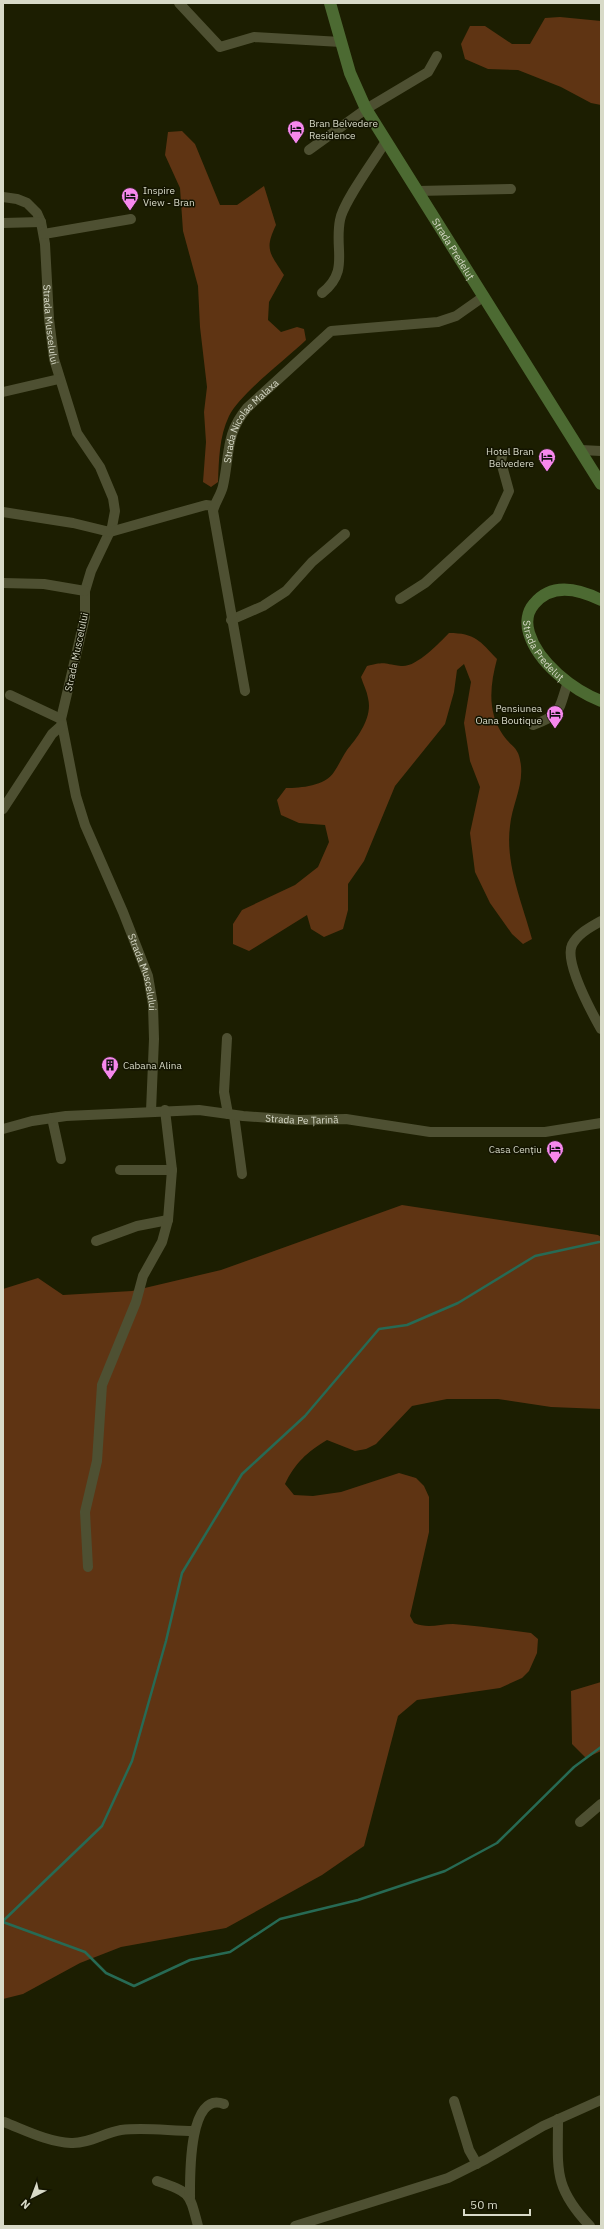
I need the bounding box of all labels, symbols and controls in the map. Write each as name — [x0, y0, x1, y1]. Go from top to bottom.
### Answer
place label: Bran Belvedere Residence — [309, 117, 378, 142]
hotel icon: Bran Belvedere Residence — [286, 119, 306, 144]
place label: Inspire View - Bran — [143, 184, 195, 209]
hotel icon: Inspire View - Bran — [120, 186, 140, 211]
street label: Strada Predeluț — [429, 216, 477, 283]
street label: Strada Muscelului — [40, 284, 61, 366]
street label: Strada Nicolae Malaxa — [221, 376, 282, 464]
place label: Hotel Bran Belvedere — [486, 445, 535, 470]
hotel icon: Hotel Bran Belvedere — [537, 447, 557, 472]
street label: Strada Muscelului — [62, 612, 91, 693]
street label: Strada Predeluț — [520, 620, 567, 684]
place label: Pensiunea Oana Boutique — [475, 702, 543, 727]
hotel icon: Pensiunea Oana Boutique — [545, 704, 565, 729]
street label: Strada Muscelului — [125, 932, 159, 1011]
building icon: Cabana Alina — [100, 1055, 120, 1080]
place label: Cabana Alina — [123, 1059, 182, 1072]
street label: Strada Pe Țarină — [265, 1112, 339, 1127]
hotel icon: Casa Cențiu — [545, 1139, 565, 1164]
place label: Casa Cențiu — [489, 1143, 542, 1156]
north arrow — [12, 2177, 52, 2217]
scale bar — [464, 2191, 530, 2217]
text: N — [18, 2197, 33, 2212]
text: 50 m — [470, 2197, 498, 2212]

